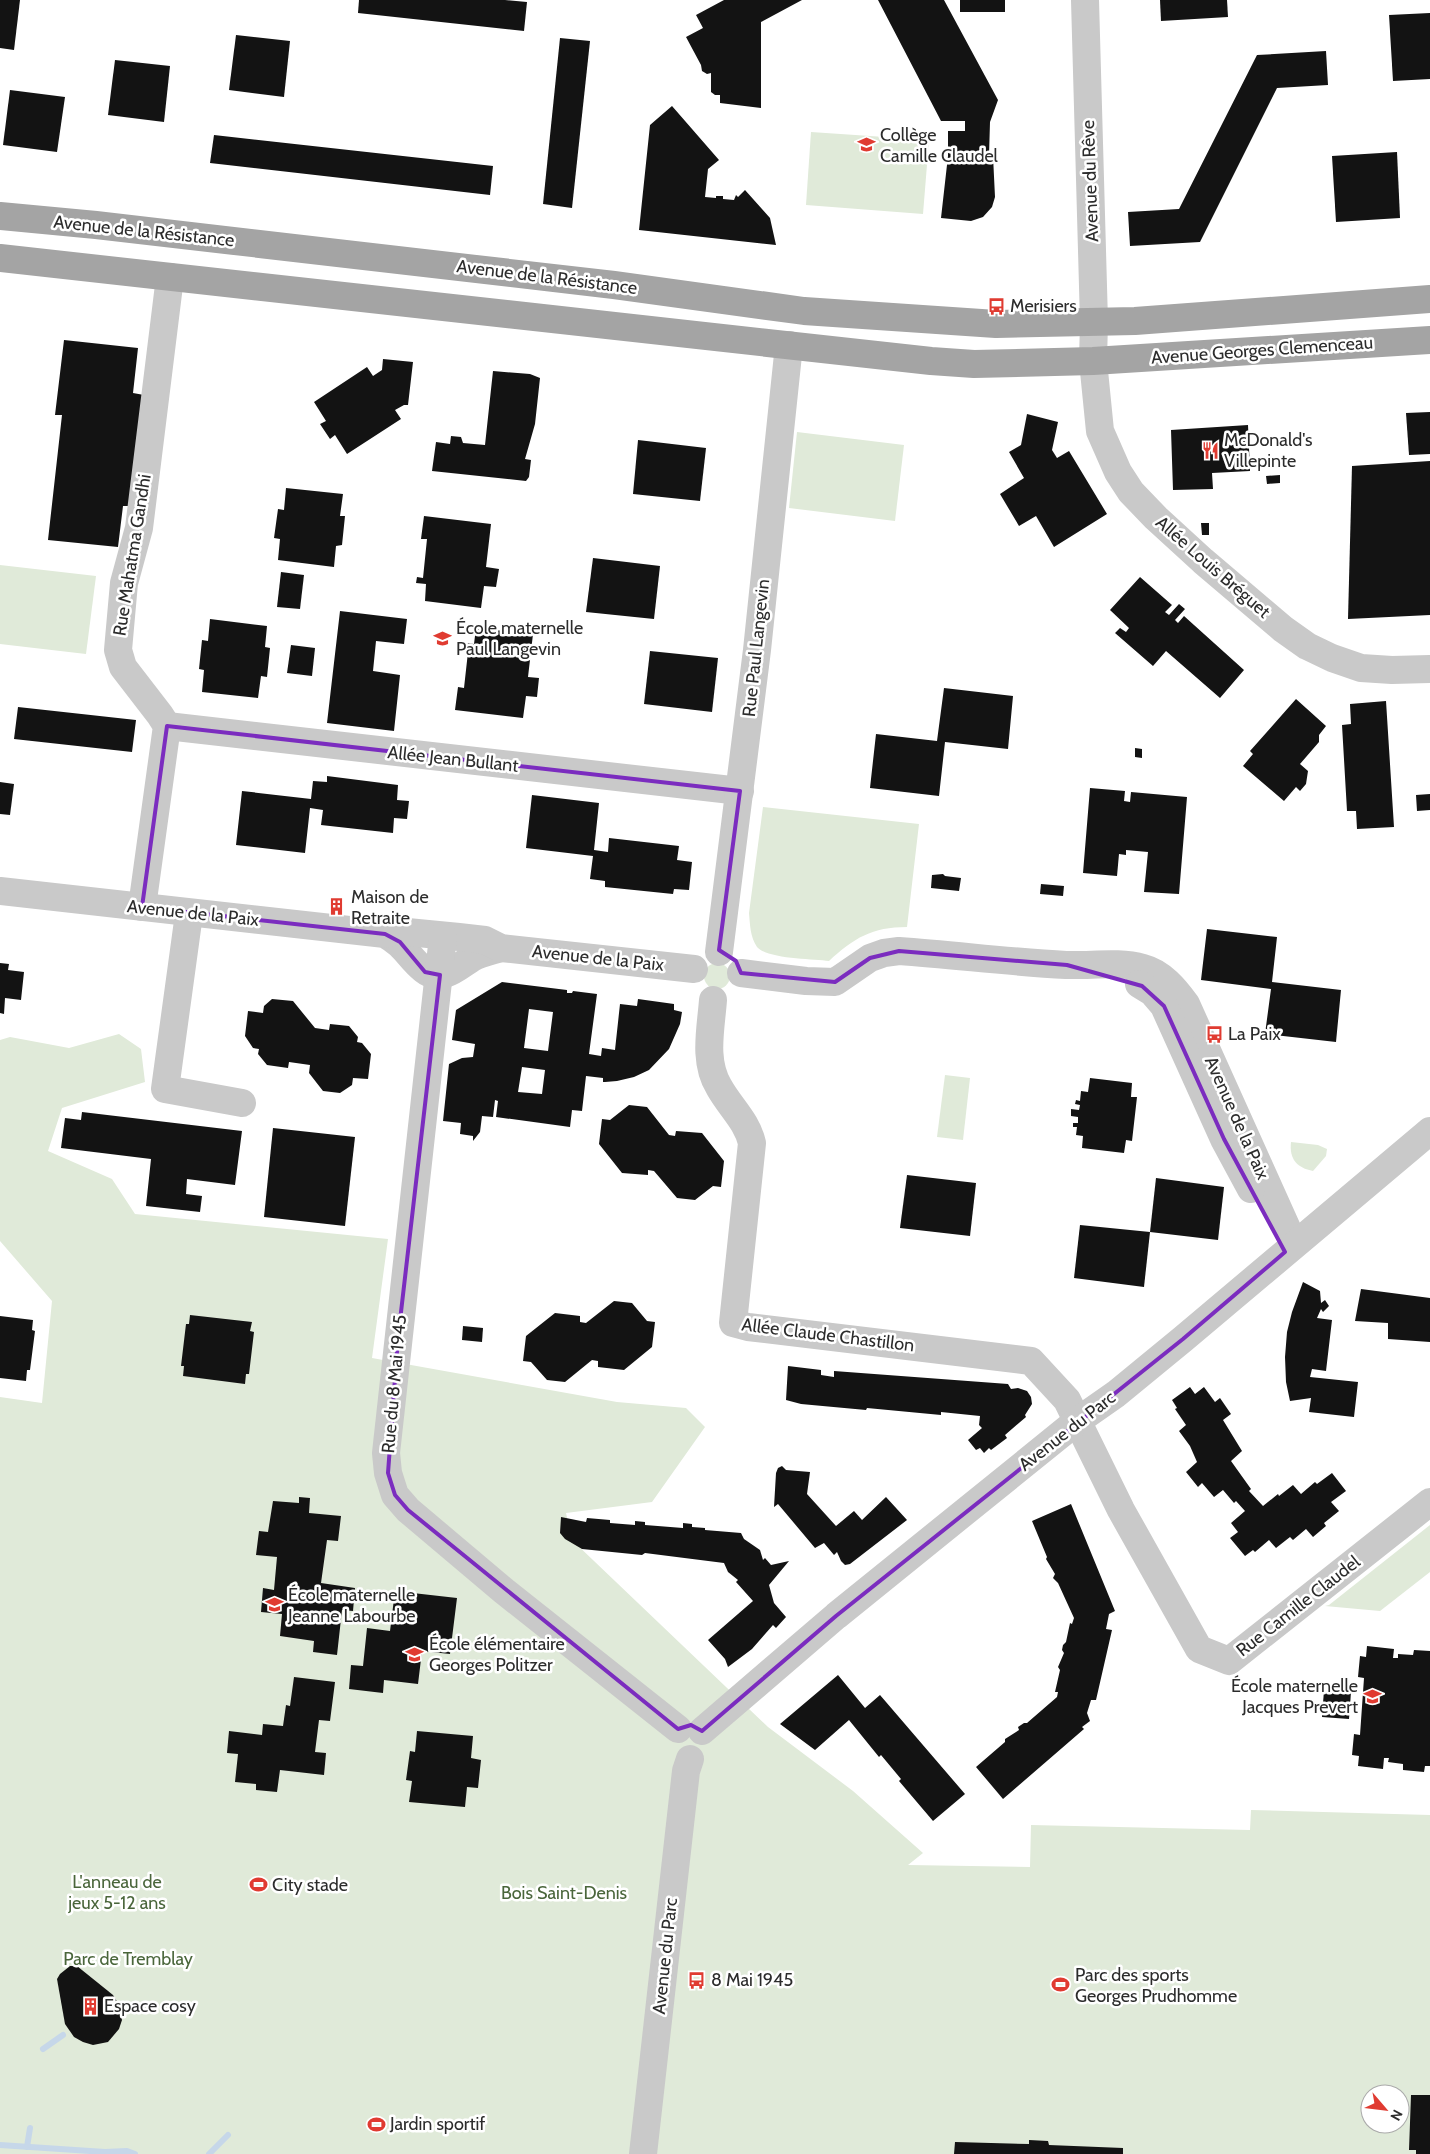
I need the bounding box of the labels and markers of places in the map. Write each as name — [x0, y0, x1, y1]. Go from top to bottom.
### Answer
place label: Collège Camille Claudel — [880, 124, 999, 167]
school or university icon: Collège Camille Claudel — [856, 135, 876, 155]
place label: Merisiers — [1010, 295, 1077, 317]
bus stop icon: Merisiers — [986, 296, 1006, 316]
place label: McDonald's Villepinte — [1224, 429, 1312, 472]
restaurant icon: McDonald's Villepinte — [1200, 440, 1220, 460]
place label: École maternelle Paul Langevin — [456, 617, 583, 660]
school or university icon: École maternelle Paul Langevin — [432, 628, 452, 648]
place label: Maison de Retraite — [351, 886, 429, 929]
building icon: Maison de Retraite — [327, 897, 347, 917]
place label: La Paix — [1228, 1023, 1281, 1045]
bus stop icon: La Paix — [1204, 1024, 1224, 1044]
place label: École maternelle Jeanne Labourbe — [287, 1584, 415, 1627]
school or university icon: École maternelle Jeanne Labourbe — [264, 1595, 284, 1615]
place label: École élémentaire Georges Politzer — [429, 1633, 565, 1676]
school or university icon: École élémentaire Georges Politzer — [405, 1644, 425, 1664]
place label: École maternelle Jacques Prevert — [1231, 1675, 1358, 1718]
school or university icon: École maternelle Jacques Prevert — [1362, 1686, 1382, 1706]
place label: City stade — [272, 1874, 348, 1896]
sports icon: City stade — [248, 1875, 268, 1895]
place label: Parc des sports Georges Prudhomme — [1075, 1964, 1237, 2007]
place label: 8 Mai 1945 — [711, 1969, 793, 1991]
bus stop icon: 8 Mai 1945 — [687, 1970, 707, 1990]
sports icon: Parc des sports Georges Prudhomme — [1051, 1975, 1071, 1995]
place label: Espace cosy — [104, 1995, 196, 2017]
building icon: Espace cosy — [80, 1996, 100, 2016]
place label: Jardin sportif — [389, 2113, 485, 2135]
sports icon: Jardin sportif — [366, 2114, 386, 2134]

